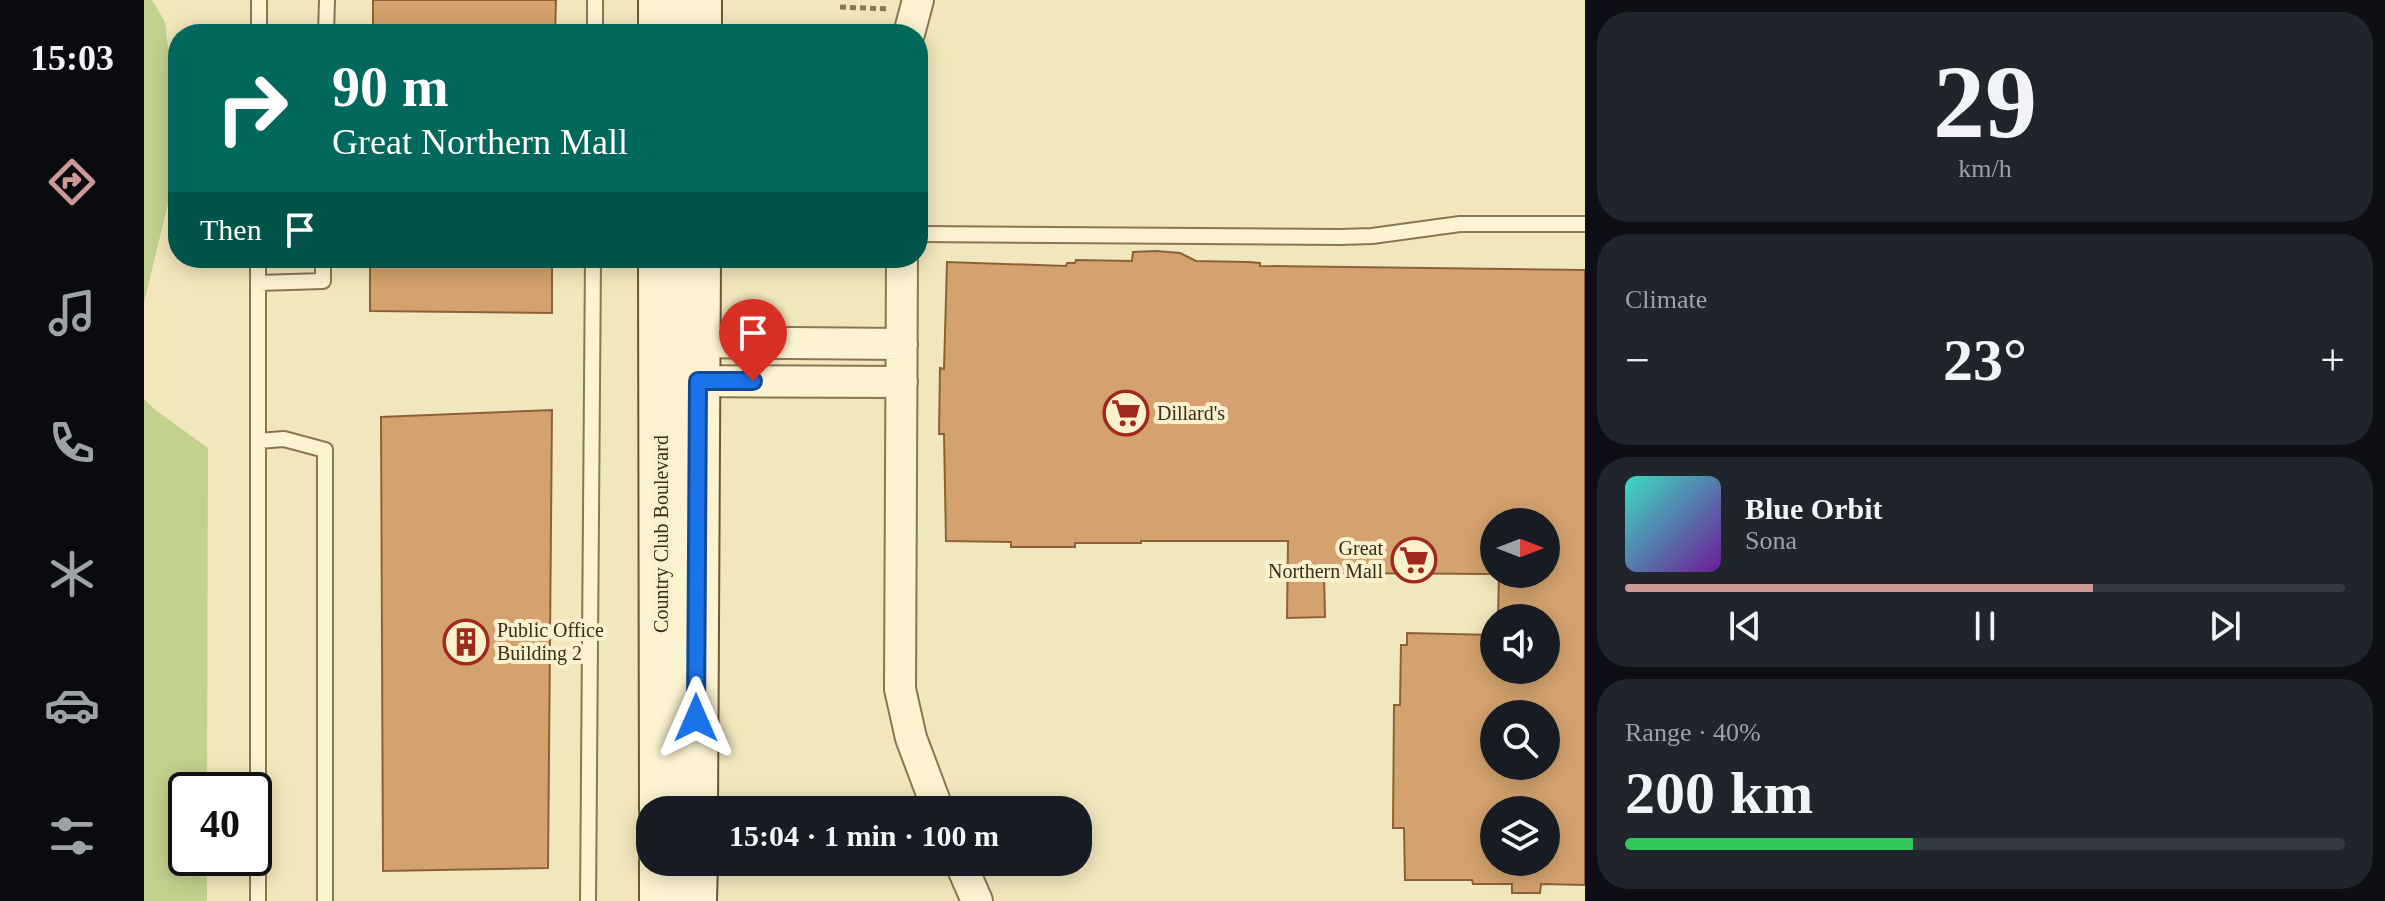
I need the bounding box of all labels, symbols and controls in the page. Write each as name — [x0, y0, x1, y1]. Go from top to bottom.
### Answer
text: 15:03 — [30, 38, 114, 78]
text: 29 — [1933, 44, 2037, 159]
icon: right — [200, 56, 304, 160]
text: 90 m — [332, 56, 449, 118]
text: Great Northern Mall — [332, 122, 628, 162]
icon: directions — [44, 154, 100, 210]
text: km/h — [1958, 154, 2012, 183]
icon: arrive — [278, 208, 322, 252]
text: Then — [200, 213, 262, 246]
icon: music — [44, 285, 100, 341]
text: Climate — [1625, 285, 1707, 314]
pin — [719, 299, 787, 381]
icon: arrive — [731, 311, 775, 355]
text: 23° — [1943, 327, 2027, 393]
text: − — [1625, 336, 1650, 385]
text: + — [2320, 336, 2345, 385]
supermarket icon: Dillard's — [1102, 389, 1150, 437]
place label: Dillard's — [1157, 402, 1225, 424]
icon: phone — [44, 415, 100, 471]
street label: Country Club Boulevard — [650, 435, 673, 633]
text: Blue Orbit — [1745, 492, 1883, 525]
north arrow — [1480, 508, 1560, 588]
map controls — [1480, 508, 1560, 876]
text: Sona — [1745, 526, 1797, 555]
supermarket icon: Great Northern Mall — [1390, 536, 1438, 584]
place label: Great Northern Mall — [1268, 537, 1383, 582]
icon: climate — [44, 546, 100, 602]
button: sound — [1480, 604, 1560, 684]
icon: previous — [1723, 604, 1767, 648]
icon: pause — [1963, 604, 2007, 648]
icon: next — [2203, 604, 2247, 648]
building icon: Public Office Building 2 — [442, 618, 490, 666]
place label: Public Office Building 2 — [497, 619, 604, 665]
position arrow — [654, 676, 738, 760]
icon: car — [44, 677, 100, 733]
button: search — [1480, 700, 1560, 780]
text: Range · 40% — [1625, 718, 1761, 747]
text: 200 km — [1625, 760, 1813, 826]
speed limit sign: 40 — [168, 772, 272, 876]
button: layers — [1480, 796, 1560, 876]
icon: filters — [44, 808, 100, 864]
text: 15:04 · 1 min · 100 m — [729, 819, 999, 852]

